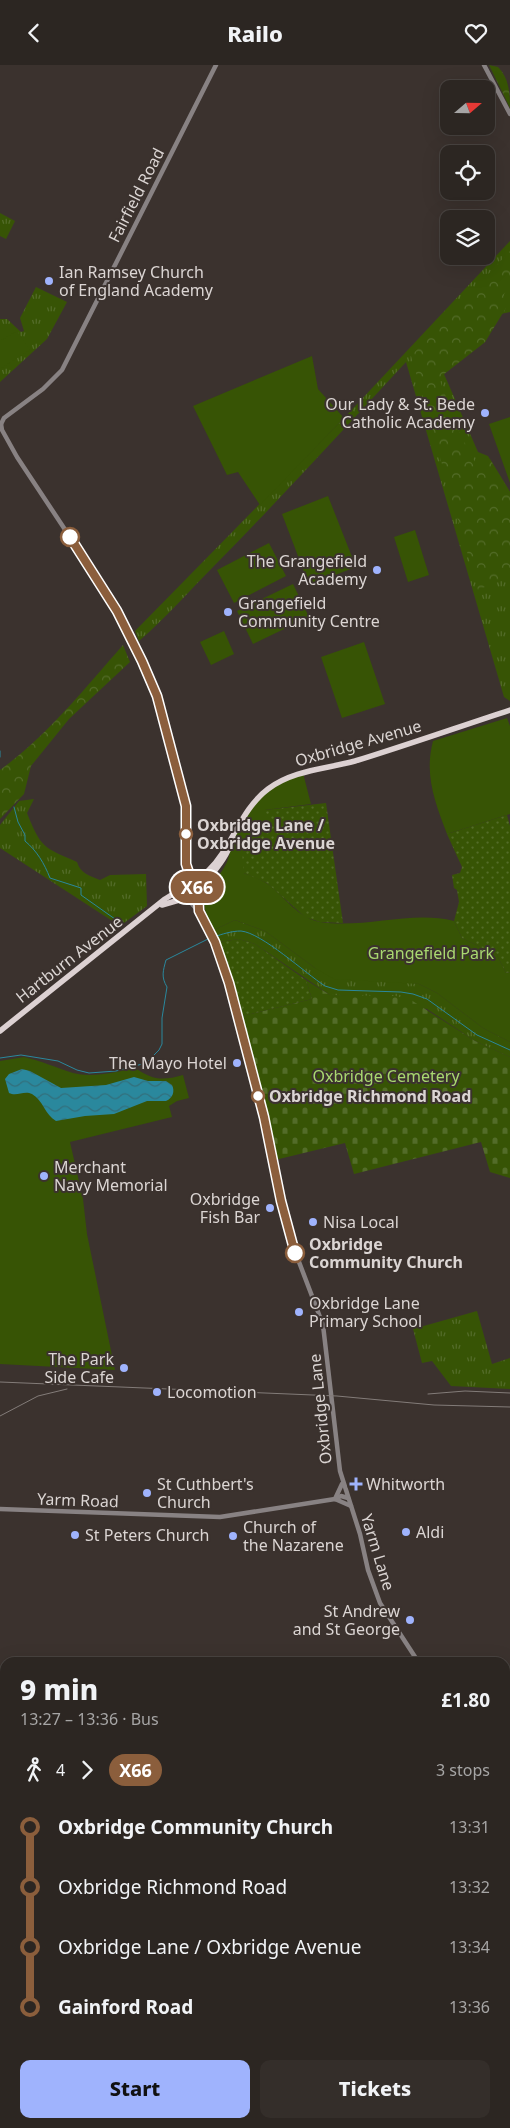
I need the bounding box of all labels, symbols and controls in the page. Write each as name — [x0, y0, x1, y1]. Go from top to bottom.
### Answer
text: Railo — [227, 18, 283, 48]
icon: back — [20, 19, 48, 47]
icon: heart — [462, 19, 490, 47]
north arrow — [440, 80, 495, 135]
map controls — [440, 80, 495, 265]
street label: Fairfield Road — [103, 144, 169, 246]
button: locate — [440, 145, 495, 200]
button: layers — [440, 210, 495, 265]
place label: Ian Ramsey Church of England Academy — [59, 261, 214, 301]
marker: Ian Ramsey Church of England Academy — [43, 275, 55, 287]
place label: Our Lady & St. Bede Catholic Academy — [325, 393, 476, 433]
marker: Our Lady & St. Bede Catholic Academy — [479, 407, 491, 419]
unlabelled marker — [60, 527, 80, 547]
place label: The Grangefield Academy — [247, 550, 368, 590]
marker: The Grangefield Academy — [371, 564, 383, 576]
place label: Grangefield Community Centre — [238, 592, 380, 632]
marker: Grangefield Community Centre — [222, 606, 234, 618]
street label: Oxbridge Avenue — [292, 714, 424, 772]
place label: Oxbridge Lane / Oxbridge Avenue — [197, 814, 335, 854]
marker: Oxbridge Lane / Oxbridge Avenue — [179, 827, 193, 841]
line badge: X66 — [168, 871, 226, 903]
text: X66 — [181, 875, 213, 899]
street label: Hartburn Avenue — [11, 910, 127, 1008]
park label: Grangefield Park — [368, 942, 495, 964]
place label: The Mayo Hotel — [109, 1052, 227, 1074]
marker: The Mayo Hotel — [231, 1057, 243, 1069]
park label: Oxbridge Cemetery — [312, 1065, 460, 1087]
place label: Oxbridge Richmond Road — [269, 1085, 471, 1107]
marker: Oxbridge Richmond Road — [251, 1089, 265, 1103]
place label: Merchant Navy Memorial — [54, 1156, 168, 1196]
marker: Merchant Navy Memorial — [38, 1170, 50, 1182]
place label: Oxbridge Fish Bar — [190, 1188, 260, 1228]
marker: Oxbridge Fish Bar — [264, 1202, 276, 1214]
place label: Nisa Local — [323, 1211, 399, 1233]
marker: Nisa Local — [307, 1216, 319, 1228]
place label: Oxbridge Community Church — [309, 1233, 463, 1273]
marker: Oxbridge Community Church — [285, 1243, 305, 1263]
place label: Oxbridge Lane Primary School — [309, 1292, 422, 1332]
marker: Oxbridge Lane Primary School — [293, 1306, 305, 1318]
place label: The Park Side Cafe — [44, 1348, 114, 1388]
street label: Oxbridge Lane — [303, 1353, 337, 1465]
marker: The Park Side Cafe — [118, 1362, 130, 1374]
place label: Locomotion — [167, 1381, 257, 1403]
marker: Locomotion — [151, 1386, 163, 1398]
place label: St Cuthbert's Church — [157, 1473, 254, 1513]
place label: Whitworth — [366, 1473, 445, 1495]
marker: Whitworth — [350, 1478, 362, 1490]
marker: St Cuthbert's Church — [141, 1487, 153, 1499]
street label: Yarm Road — [37, 1488, 119, 1512]
street label: Yarm Lane — [356, 1511, 400, 1593]
place label: Church of the Nazarene — [243, 1516, 344, 1556]
place label: Aldi — [416, 1521, 444, 1543]
place label: St Peters Church — [85, 1524, 209, 1546]
marker: Aldi — [400, 1526, 412, 1538]
marker: St Peters Church — [69, 1529, 81, 1541]
marker: Church of the Nazarene — [227, 1530, 239, 1542]
place label: St Andrew and St George — [293, 1600, 400, 1640]
marker: St Andrew and St George — [404, 1614, 416, 1626]
text: 9 min — [20, 1670, 98, 1708]
text: £1.80 — [441, 1687, 490, 1713]
text: 13:27 – 13:36 · Bus — [20, 1708, 159, 1730]
icon: walk — [20, 1756, 48, 1784]
icon: forward — [73, 1756, 101, 1784]
text: X66 — [119, 1758, 152, 1782]
text: 4 — [56, 1759, 65, 1781]
text: 3 stops — [436, 1759, 490, 1781]
text: Oxbridge Community Church — [58, 1814, 333, 1840]
text: 13:31 — [449, 1816, 490, 1838]
text: Oxbridge Richmond Road — [58, 1874, 287, 1900]
text: 13:32 — [449, 1876, 490, 1898]
text: Oxbridge Lane / Oxbridge Avenue — [58, 1934, 361, 1960]
text: 13:34 — [449, 1936, 490, 1958]
text: Gainford Road — [58, 1994, 193, 2020]
text: 13:36 — [449, 1996, 490, 2018]
button: Start — [20, 2060, 250, 2118]
button: Tickets — [260, 2060, 490, 2118]

